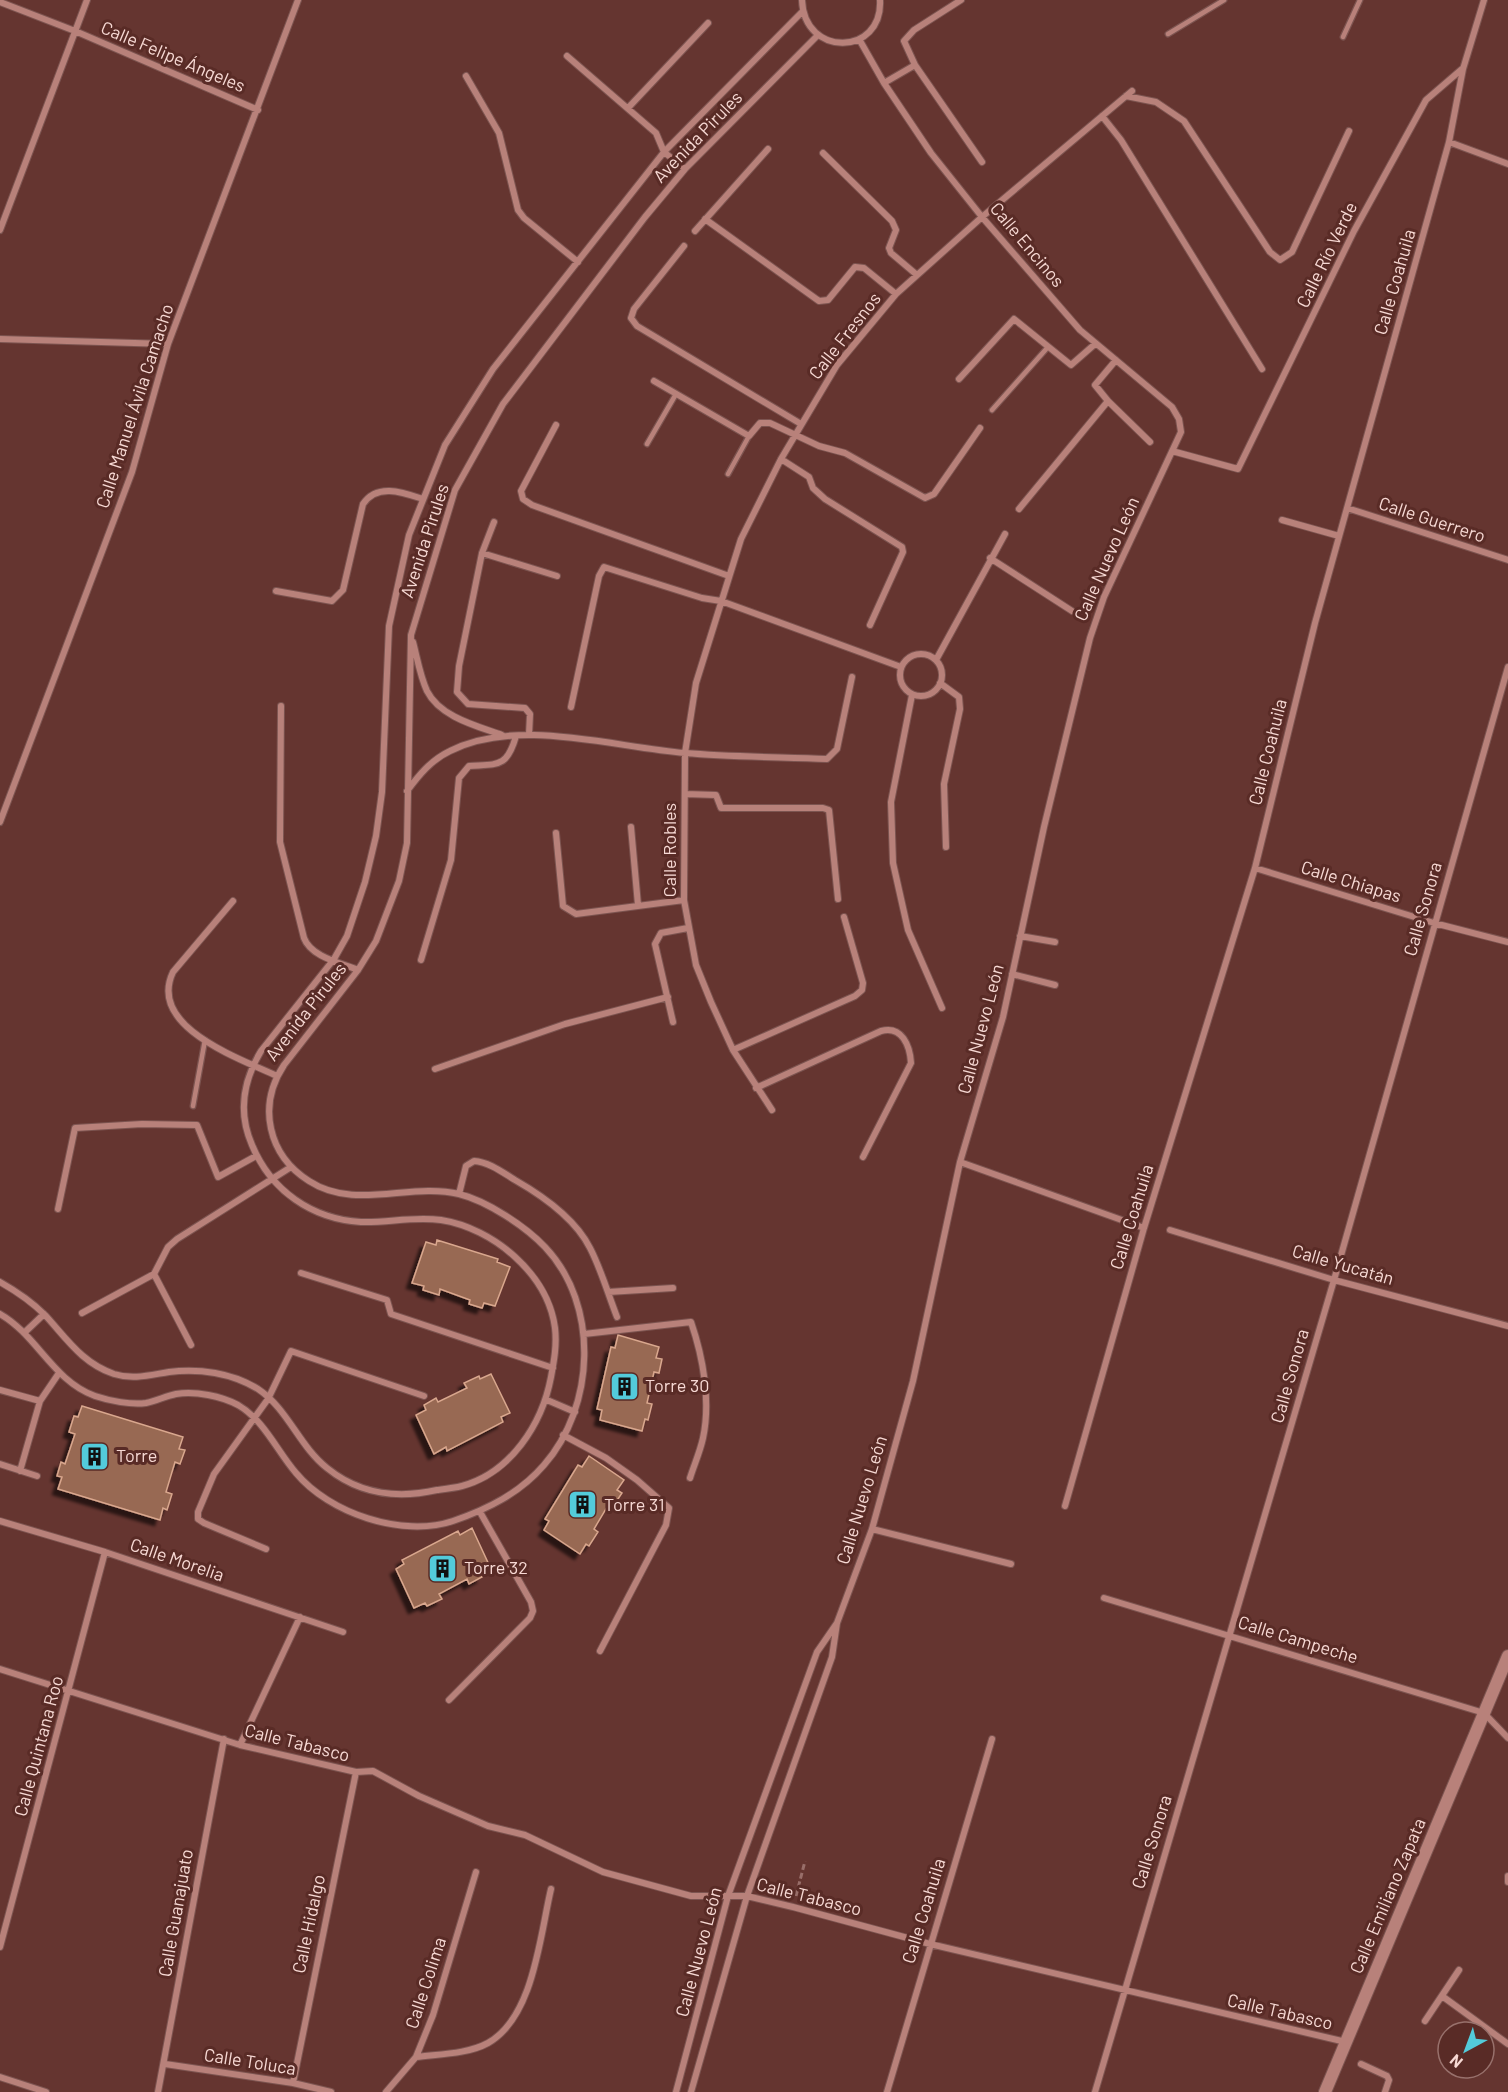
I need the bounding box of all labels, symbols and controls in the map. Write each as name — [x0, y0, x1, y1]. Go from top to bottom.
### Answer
street label: Calle Felipe Ángeles — [98, 16, 249, 96]
street label: Avenida Pirules — [648, 86, 746, 187]
street label: Calle Encinos — [986, 197, 1070, 291]
street label: Calle Río Verde — [1291, 198, 1361, 311]
street label: Calle Coahuila — [1368, 226, 1420, 337]
street label: Calle Fresnos — [804, 288, 885, 383]
street label: Calle Manuel Ávila Camacho — [91, 301, 178, 511]
street label: Avenida Pirules — [395, 481, 453, 601]
street label: Calle Guerrero — [1376, 491, 1488, 547]
street label: Calle Nuevo León — [1069, 493, 1143, 624]
street label: Calle Coahuila — [1243, 696, 1291, 807]
street label: Calle Robles — [658, 803, 680, 897]
street label: Calle Chiapas — [1298, 855, 1404, 907]
street label: Calle Sonora — [1398, 859, 1446, 958]
street label: Avenida Pirules — [260, 958, 350, 1065]
street label: Calle Nuevo León — [952, 961, 1008, 1096]
street label: Calle Coahuila — [1105, 1162, 1157, 1272]
street label: Calle Yucatán — [1290, 1239, 1397, 1289]
street label: Calle Sonora — [1265, 1326, 1313, 1425]
building icon: Torre 30 — [608, 1370, 640, 1402]
place label: Torre 30 — [645, 1374, 709, 1396]
street label: Calle Nuevo León — [831, 1433, 891, 1567]
building icon: Torre — [79, 1440, 111, 1472]
place label: Torre — [116, 1444, 157, 1466]
building icon: Torre 31 — [567, 1489, 599, 1521]
place label: Torre 31 — [604, 1493, 664, 1515]
street label: Calle Morelia — [127, 1533, 227, 1585]
building icon: Torre 32 — [427, 1552, 459, 1584]
place label: Torre 32 — [464, 1556, 528, 1578]
street label: Calle Campeche — [1236, 1610, 1361, 1668]
street label: Calle Quintana Roo — [9, 1673, 67, 1818]
street label: Calle Tabasco — [242, 1718, 352, 1766]
street label: Calle Sonora — [1126, 1792, 1176, 1891]
street label: Calle Emiliano Zapata — [1344, 1815, 1430, 1977]
street label: Calle Guanajuato — [153, 1847, 197, 1979]
street label: Calle Coahuila — [897, 1856, 949, 1966]
street label: Calle Hidalgo — [287, 1872, 329, 1975]
street label: Calle Tabasco — [754, 1872, 864, 1920]
street label: Calle Nuevo León — [670, 1884, 726, 2019]
street label: Calle Colima — [400, 1934, 450, 2031]
street label: Calle Tabasco — [1225, 1988, 1335, 2034]
north arrow — [1436, 2020, 1496, 2080]
street label: Calle Toluca — [203, 2043, 298, 2079]
text: N — [1446, 2051, 1466, 2072]

